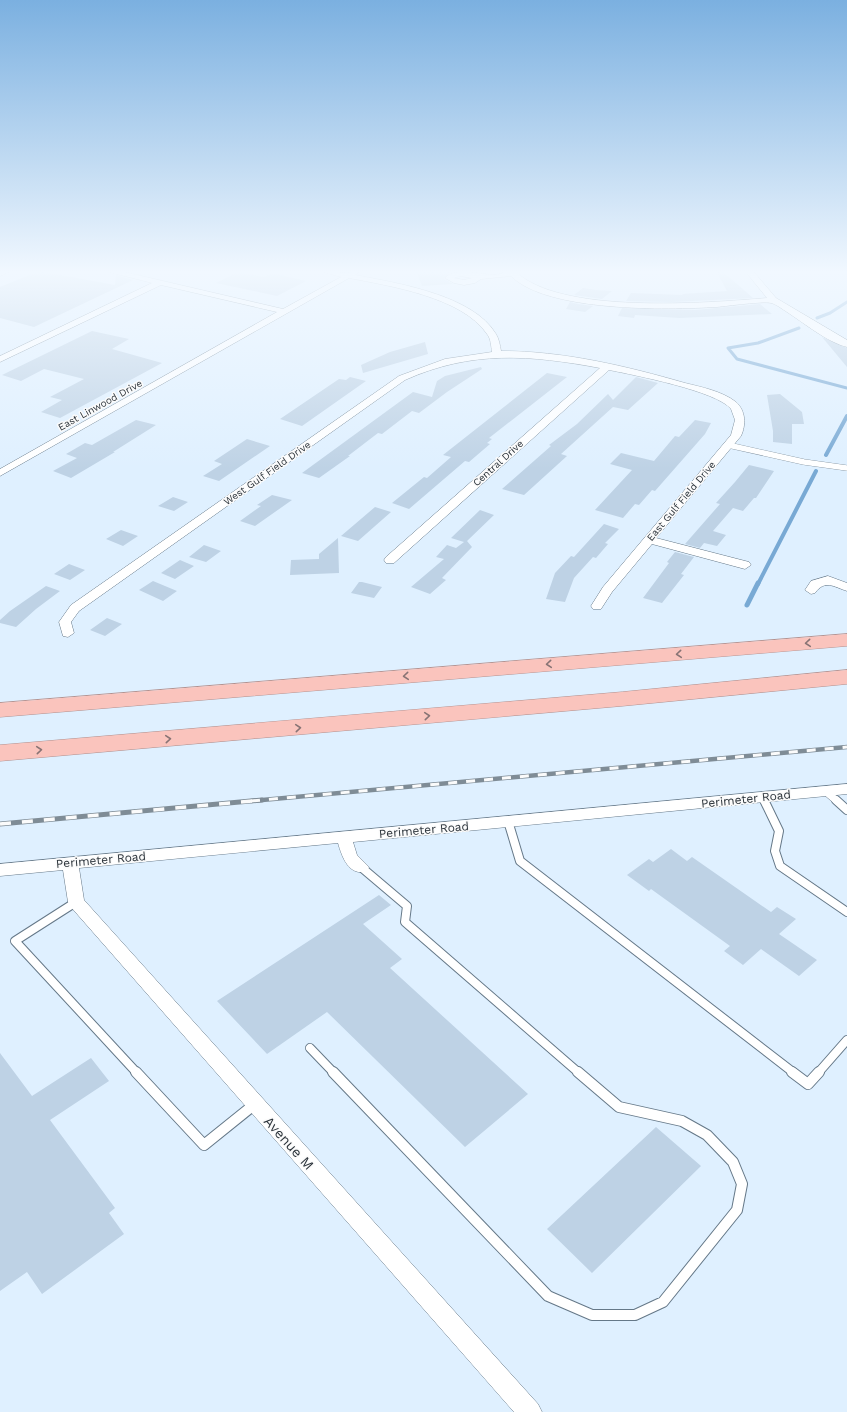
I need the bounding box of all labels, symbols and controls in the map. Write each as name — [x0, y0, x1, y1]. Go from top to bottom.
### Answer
street label: East Linwood Drive — [56, 377, 144, 433]
street label: Central Drive — [471, 438, 525, 488]
street label: West Gulf Field Drive — [221, 439, 313, 507]
street label: East Gulf Field Drive — [644, 459, 718, 543]
one-way arrow — [805, 638, 811, 647]
one-way arrow — [676, 649, 682, 658]
one-way arrow — [546, 660, 552, 669]
one-way arrow — [403, 672, 409, 681]
one-way arrow — [424, 712, 430, 721]
one-way arrow — [295, 723, 301, 732]
one-way arrow — [165, 734, 171, 743]
one-way arrow — [36, 746, 42, 755]
street label: Perimeter Road — [700, 787, 792, 811]
street label: Perimeter Road — [378, 819, 470, 841]
street label: Perimeter Road — [55, 849, 147, 871]
street label: Avenue M — [261, 1113, 317, 1173]

